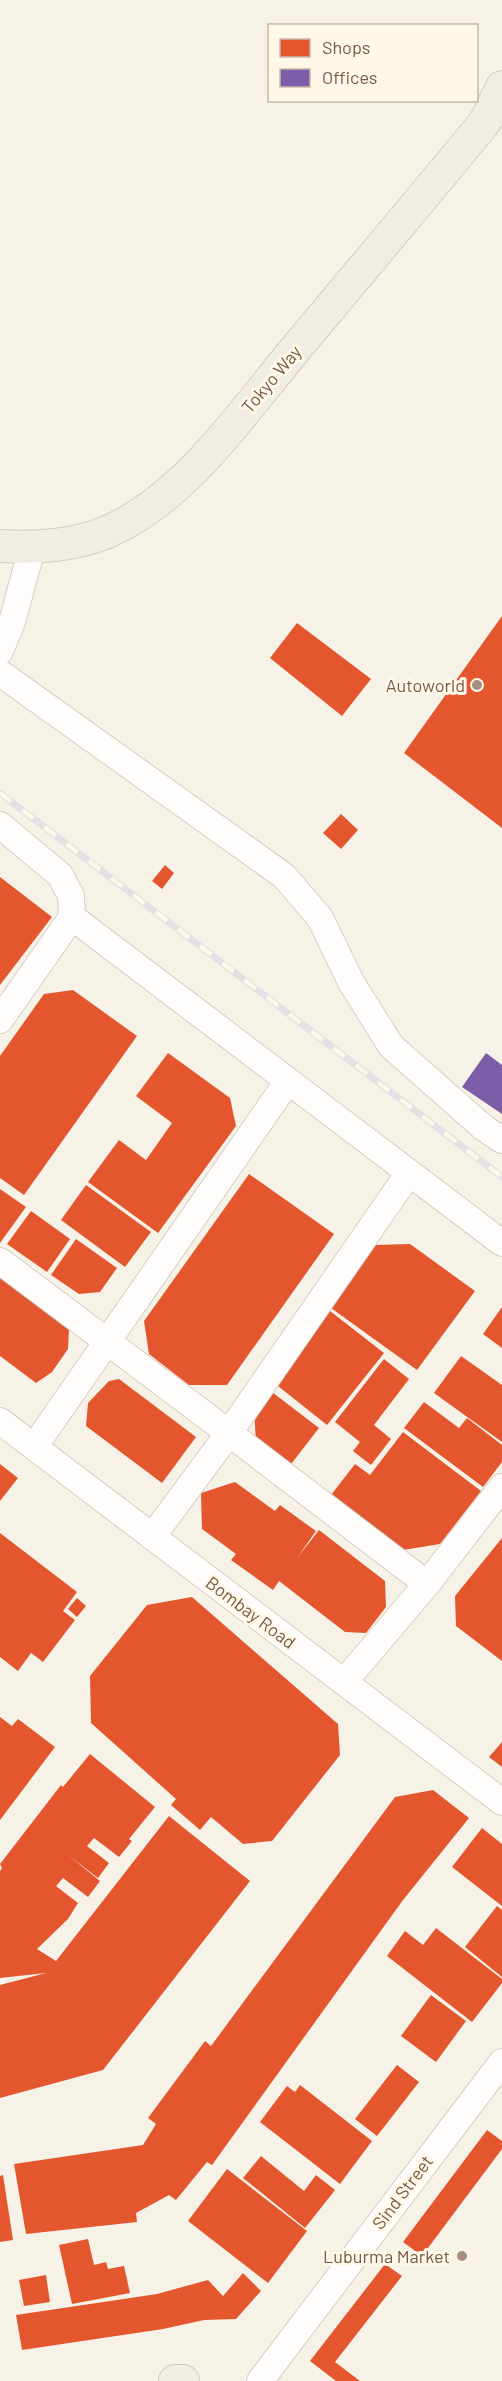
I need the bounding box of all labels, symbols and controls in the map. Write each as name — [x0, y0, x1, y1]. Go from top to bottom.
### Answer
legend — [268, 24, 478, 102]
text: Shops — [322, 36, 371, 58]
text: Offices — [322, 66, 378, 88]
street label: Tokyo Way — [236, 341, 306, 417]
place label: Autoworld — [386, 674, 465, 696]
marker: Autoworld — [470, 678, 484, 692]
street label: Bombay Road — [202, 1571, 300, 1653]
street label: Sind Street — [367, 2151, 437, 2233]
place label: Luburma Market — [323, 2245, 450, 2267]
marker: Luburma Market — [455, 2249, 469, 2263]

